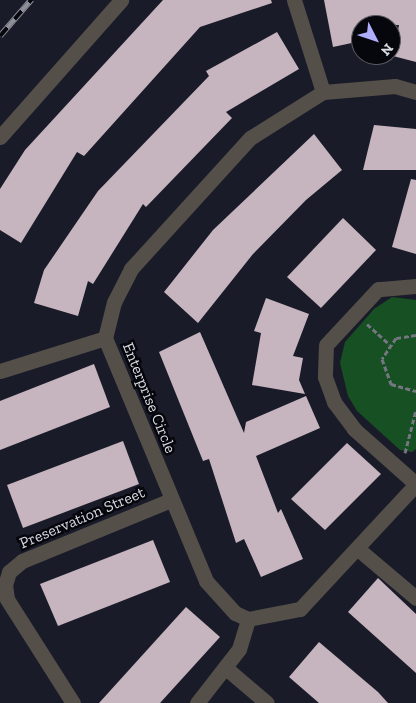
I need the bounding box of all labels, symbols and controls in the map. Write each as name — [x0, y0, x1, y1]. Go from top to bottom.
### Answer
north arrow — [351, 15, 401, 65]
text: N — [377, 40, 397, 59]
street label: Enterprise Circle — [118, 340, 180, 456]
street label: Preservation Street — [17, 483, 147, 553]

